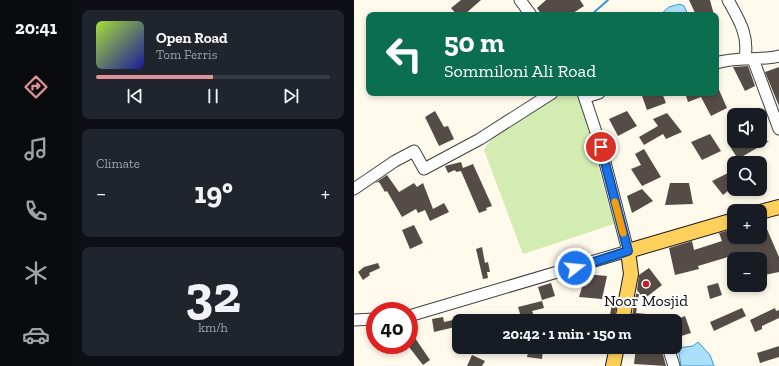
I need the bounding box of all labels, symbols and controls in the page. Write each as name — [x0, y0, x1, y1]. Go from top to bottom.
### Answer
text: 20:41 — [15, 17, 57, 39]
text: 50 m — [444, 26, 505, 59]
icon: left — [378, 28, 430, 80]
text: Open Road — [156, 29, 228, 47]
text: Tom Ferris — [156, 47, 217, 62]
text: Sommiloni Ali Road — [444, 60, 596, 82]
icon: directions — [22, 73, 50, 101]
icon: previous — [124, 85, 146, 107]
icon: pause — [202, 85, 224, 107]
icon: next — [280, 85, 302, 107]
map controls — [727, 108, 767, 292]
button: sound — [727, 108, 767, 148]
pin — [584, 130, 618, 164]
icon: music — [22, 135, 50, 163]
icon: arrive — [590, 136, 612, 158]
text: Climate — [96, 156, 140, 171]
button: search — [727, 156, 767, 196]
text: 19° — [194, 175, 233, 211]
text: − — [96, 180, 106, 207]
text: + — [321, 180, 330, 207]
icon: phone — [22, 197, 50, 225]
button: + — [727, 204, 767, 244]
position arrow — [554, 247, 596, 289]
button: − — [727, 252, 767, 292]
icon: climate — [22, 259, 50, 287]
text: 32 — [185, 263, 241, 325]
marker: Noor Mosjid — [641, 279, 651, 289]
place label: Noor Mosjid — [604, 291, 688, 310]
speed limit sign: 40 — [366, 302, 418, 354]
text: km/h — [198, 320, 228, 335]
icon: car — [22, 321, 50, 349]
text: 20:42 · 1 min · 150 m — [502, 325, 632, 343]

